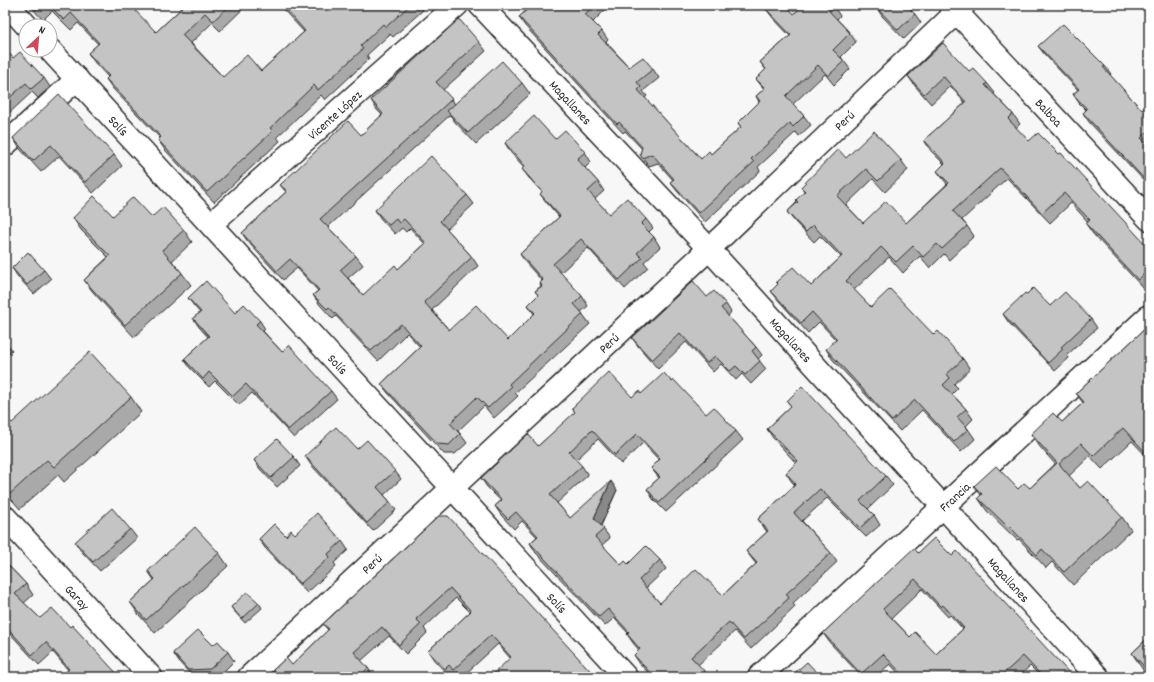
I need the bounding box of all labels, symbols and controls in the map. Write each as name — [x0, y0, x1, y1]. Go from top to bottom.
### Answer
north arrow — [18, 18, 58, 58]
text: N — [36, 22, 48, 39]
street label: Magallanes — [543, 77, 595, 130]
street label: Vicente López — [305, 87, 367, 146]
street label: Balboa — [1029, 95, 1066, 133]
street label: Perú — [831, 107, 860, 136]
street label: Solís — [103, 112, 132, 142]
street label: Magallanes — [764, 314, 815, 368]
street label: Perú — [596, 330, 625, 359]
street label: Solís — [322, 351, 351, 380]
street label: Francia — [936, 478, 976, 518]
street label: Perú — [358, 551, 388, 580]
street label: Magallanes — [982, 554, 1033, 608]
street label: Garay — [59, 581, 93, 616]
street label: Solís — [541, 589, 570, 619]

